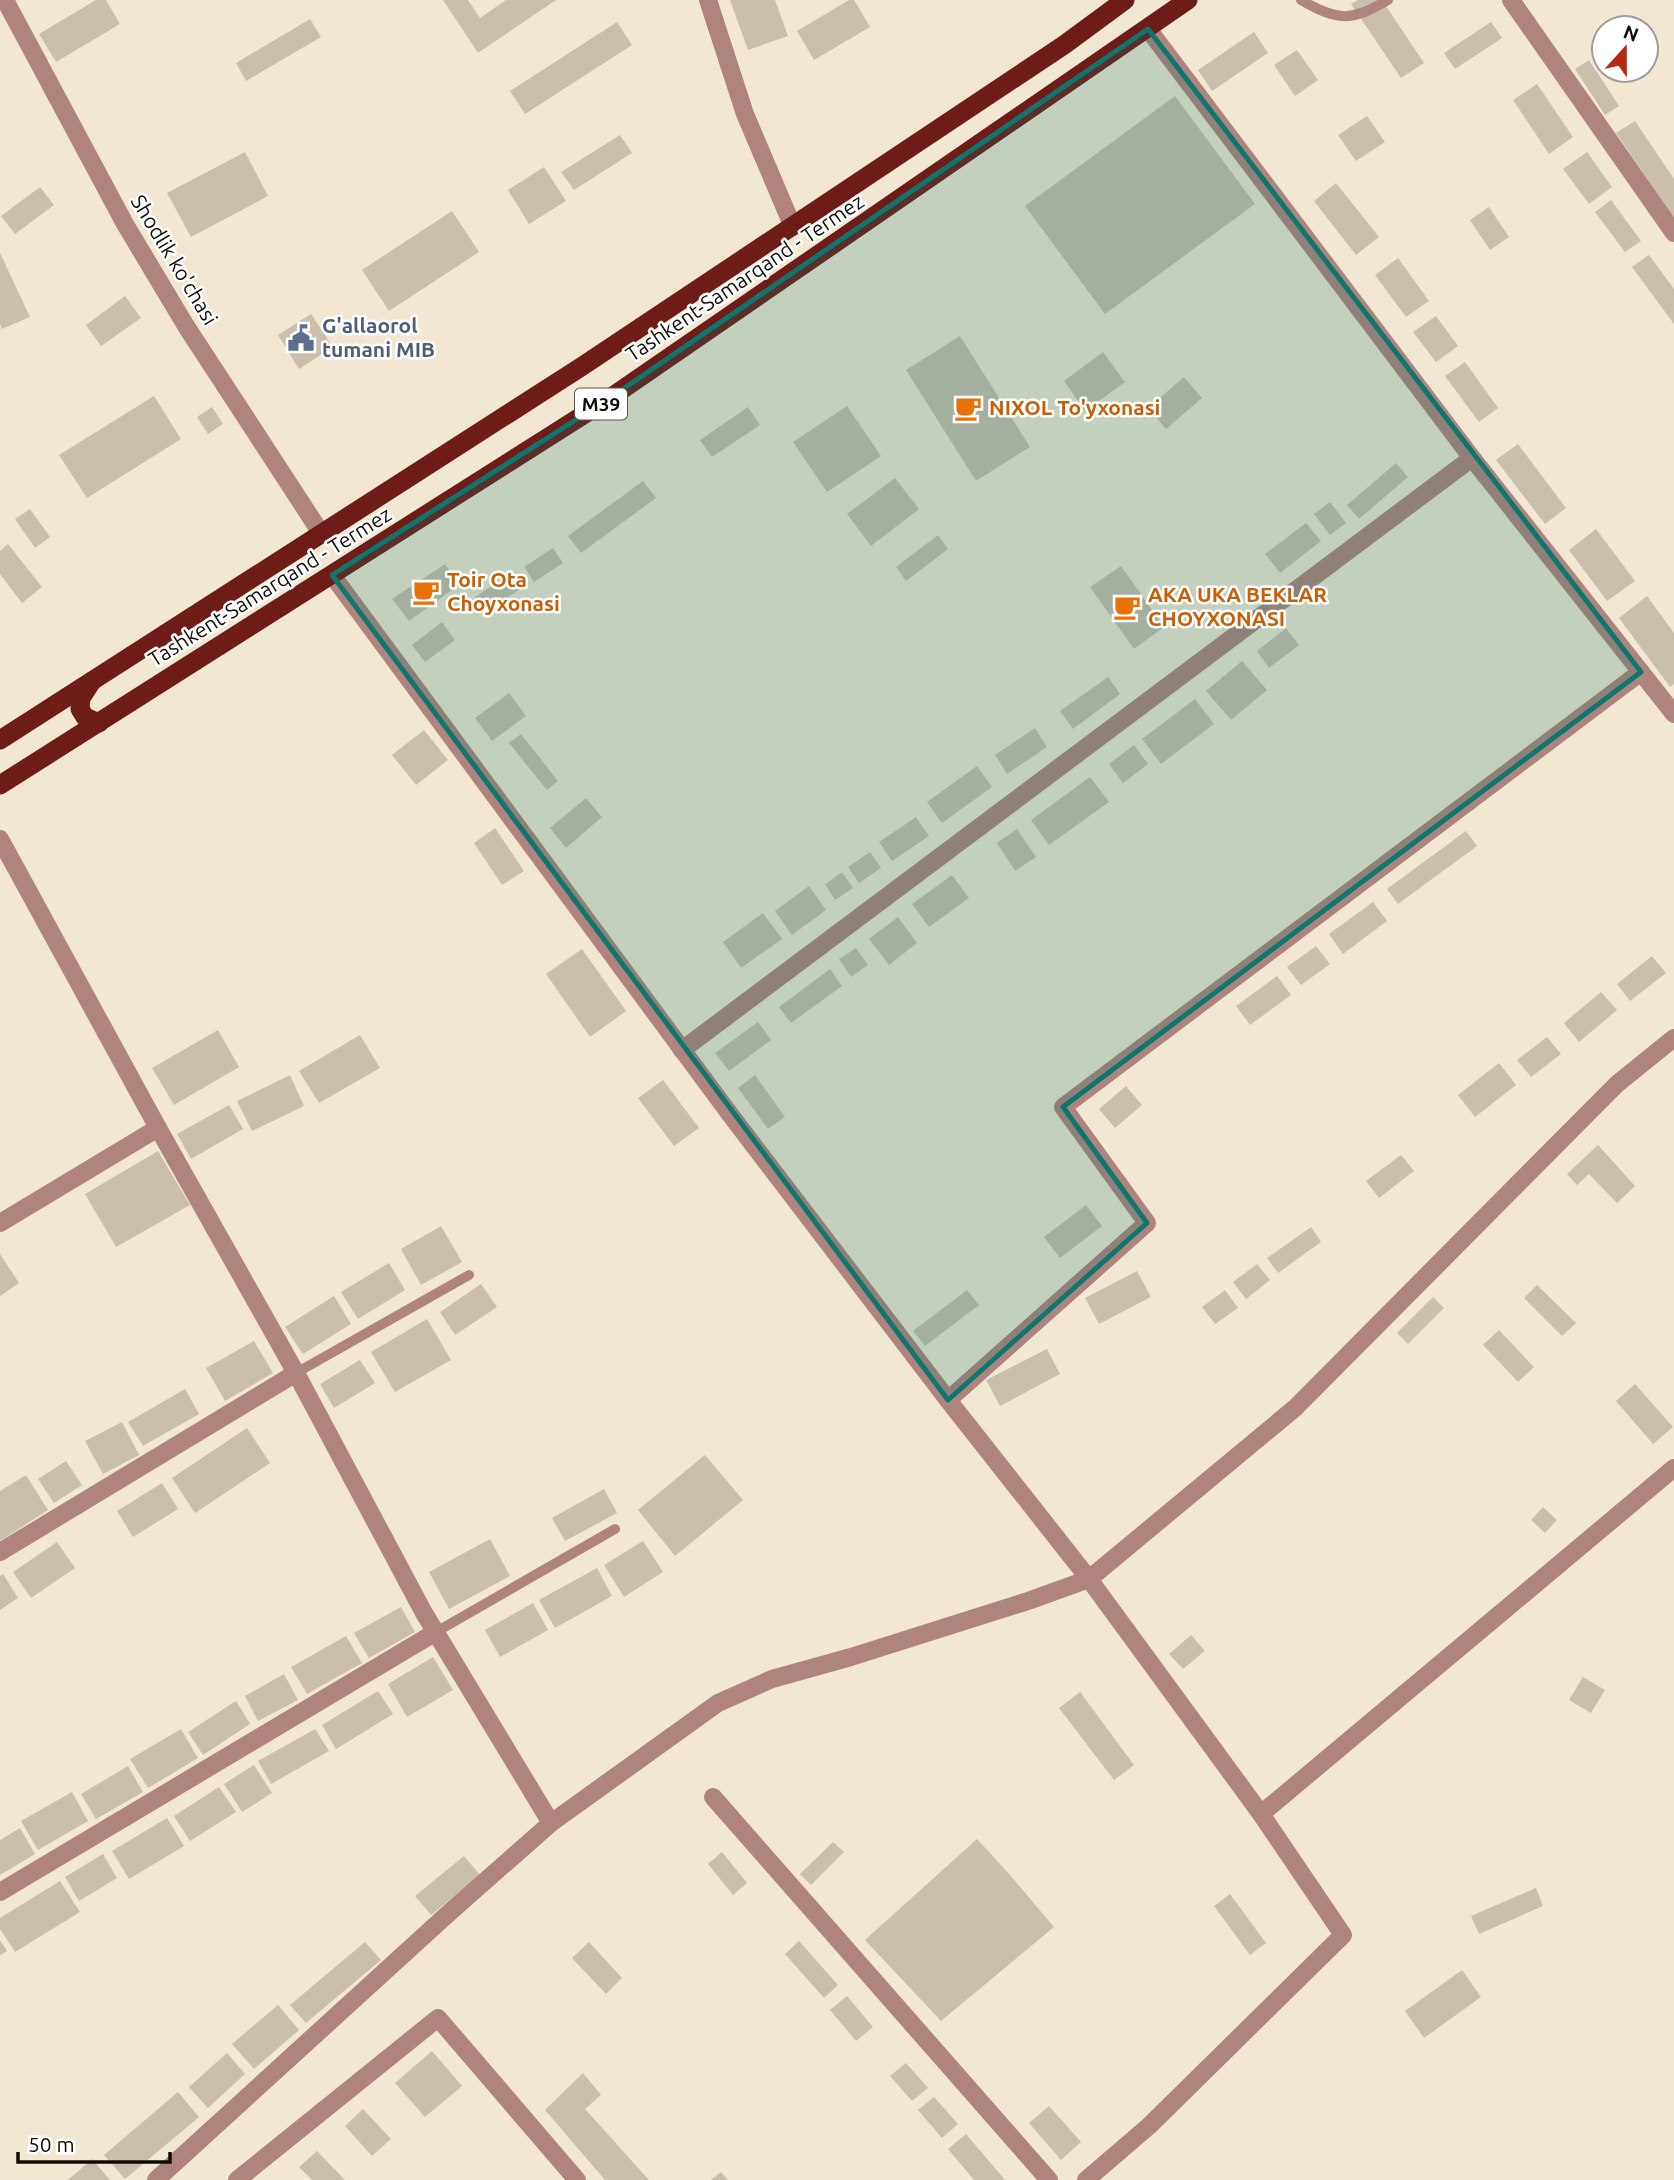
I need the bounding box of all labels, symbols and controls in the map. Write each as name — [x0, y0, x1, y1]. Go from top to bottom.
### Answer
north arrow — [1590, 14, 1660, 84]
text: N — [1621, 20, 1642, 46]
street label: Tashkent-Samarqand - Termez — [621, 188, 868, 366]
street label: Shodlik ko'chasi — [127, 190, 223, 329]
place label: G'allaorol tumani MIB — [322, 313, 435, 361]
public building icon: G'allaorol tumani MIB — [286, 323, 316, 353]
road number: M39 — [575, 388, 627, 420]
cafe icon: NIXOL To'yxonasi — [953, 393, 983, 423]
place label: NIXOL To'yxonasi — [989, 395, 1160, 419]
street label: Tashkent-Samarqand - Termez — [144, 501, 395, 671]
place label: Toir Ota Choyxonasi — [447, 567, 560, 615]
cafe icon: Toir Ota Choyxonasi — [411, 577, 441, 607]
place label: AKA UKA BEKLAR CHOYXONASI — [1148, 582, 1327, 630]
cafe icon: AKA UKA BEKLAR CHOYXONASI — [1112, 592, 1142, 622]
scale bar — [18, 2120, 170, 2164]
text: 50 m — [28, 2132, 75, 2156]

